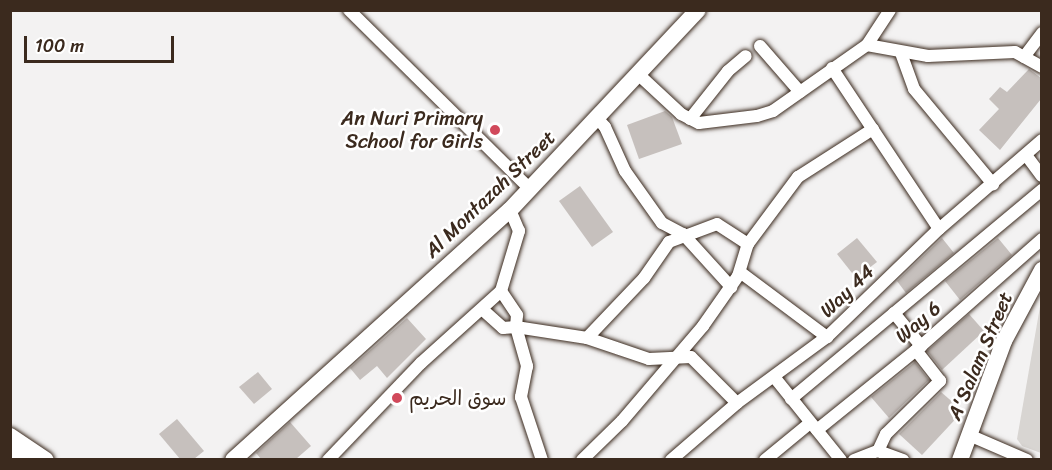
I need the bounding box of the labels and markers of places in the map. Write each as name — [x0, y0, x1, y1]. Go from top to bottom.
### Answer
place label: An Nuri Primary School for Girls — [341, 106, 483, 153]
marker: An Nuri Primary School for Girls — [488, 123, 502, 137]
place label: سوق الحريم — [409, 386, 506, 410]
marker: سوق الحريم — [390, 391, 404, 405]

